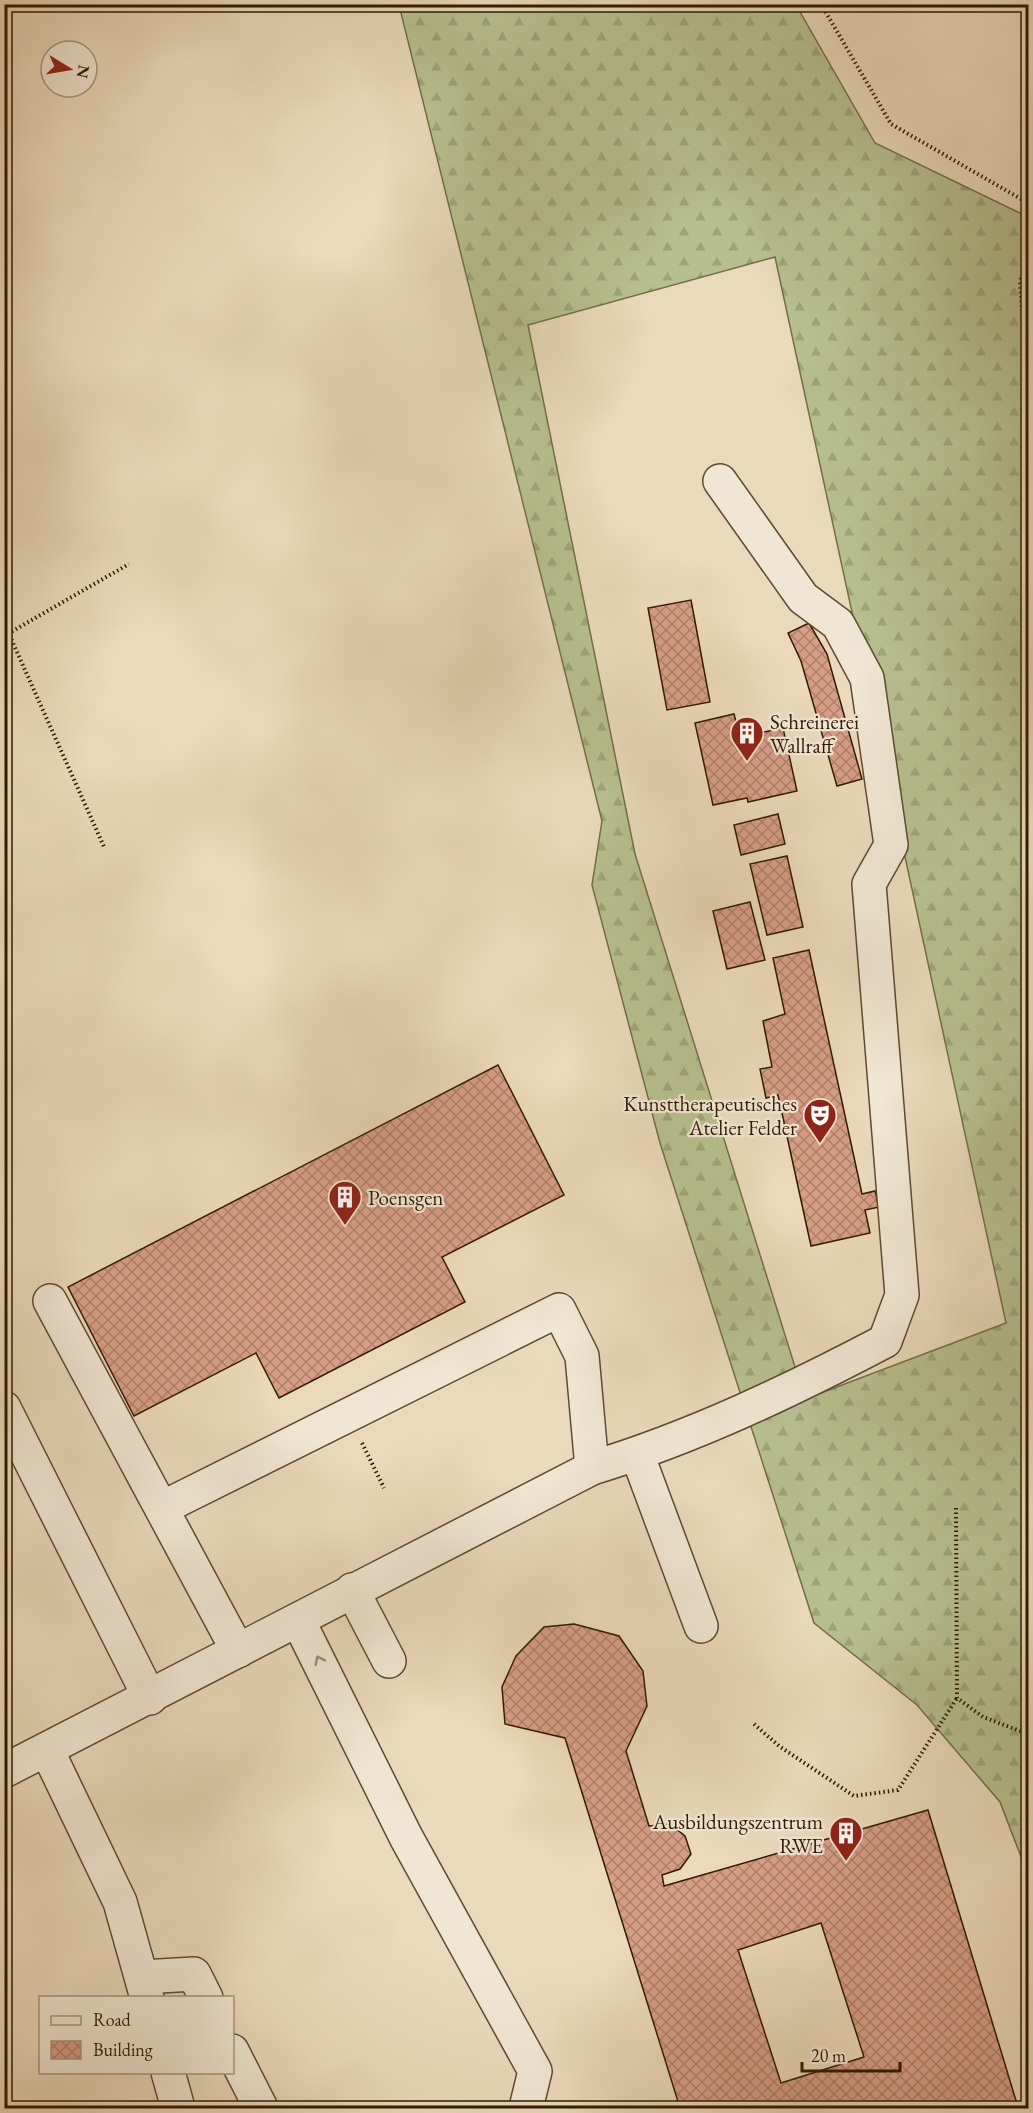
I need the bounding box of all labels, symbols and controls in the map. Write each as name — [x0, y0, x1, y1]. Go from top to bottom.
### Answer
north arrow — [39, 39, 99, 99]
text: N — [72, 63, 95, 80]
place label: Schreinerei Wallraff — [770, 708, 859, 759]
building icon: Schreinerei Wallraff — [729, 715, 765, 762]
place label: Kunsttherapeutisches Atelier Felder — [623, 1090, 797, 1141]
theatre icon: Kunsttherapeutisches Atelier Felder — [802, 1097, 838, 1144]
building icon: Poensgen — [327, 1179, 363, 1226]
place label: Poensgen — [368, 1184, 443, 1211]
one-way arrow — [314, 1655, 326, 1666]
place label: Ausbildungszentrum RWE — [652, 1808, 823, 1859]
building icon: Ausbildungszentrum RWE — [828, 1815, 864, 1862]
legend — [39, 1996, 234, 2074]
text: Road — [93, 2008, 132, 2031]
scale bar — [802, 2035, 900, 2073]
text: Building — [93, 2038, 153, 2061]
text: 20 m — [811, 2044, 846, 2067]

